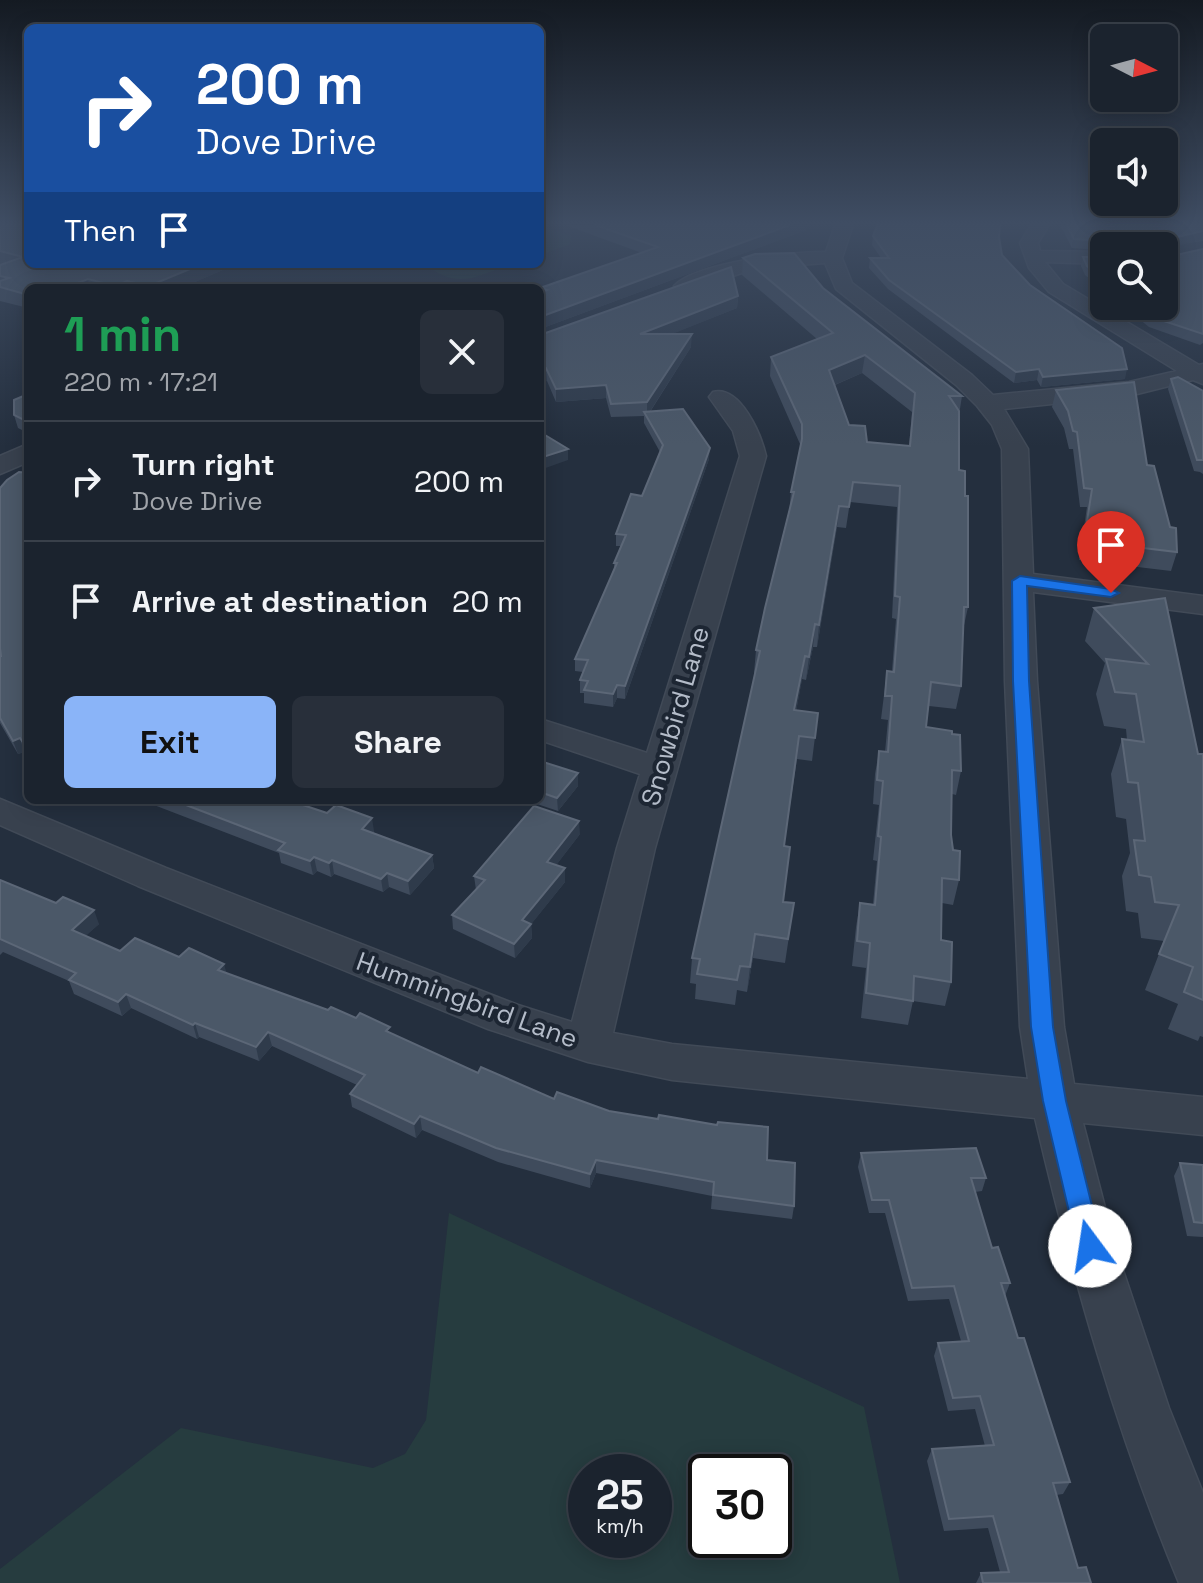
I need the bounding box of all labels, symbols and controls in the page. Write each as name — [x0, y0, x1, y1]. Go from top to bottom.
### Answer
north arrow — [1090, 24, 1178, 112]
map controls — [1090, 24, 1178, 320]
text: 200 m — [196, 49, 364, 120]
icon: right — [64, 56, 168, 160]
text: Dove Drive — [196, 119, 377, 165]
button: sound — [1090, 128, 1178, 216]
icon: arrive — [152, 208, 196, 252]
text: Then — [64, 211, 136, 250]
button: search — [1090, 232, 1178, 320]
text: 1 min — [64, 304, 181, 365]
button: close — [420, 310, 504, 394]
text: 220 m · 17:21 — [64, 365, 218, 399]
text: Turn right — [132, 445, 275, 484]
icon: right — [64, 459, 108, 503]
text: 200 m — [414, 462, 504, 501]
text: Dove Drive — [132, 484, 263, 518]
pin — [1077, 511, 1145, 593]
icon: arrive — [1089, 523, 1133, 567]
icon: arrive — [64, 579, 108, 623]
text: Arrive at destination — [132, 582, 428, 621]
text: 20 m — [452, 582, 523, 621]
street label: Snowbird Lane — [633, 622, 717, 810]
button: Exit — [64, 696, 276, 788]
button: Share — [292, 696, 504, 788]
street label: Hummingbird Lane — [352, 944, 582, 1056]
position arrow — [1048, 1204, 1132, 1288]
speed limit sign: 30 — [688, 1454, 792, 1558]
text: 25 — [596, 1470, 644, 1521]
text: km/h — [596, 1513, 644, 1539]

